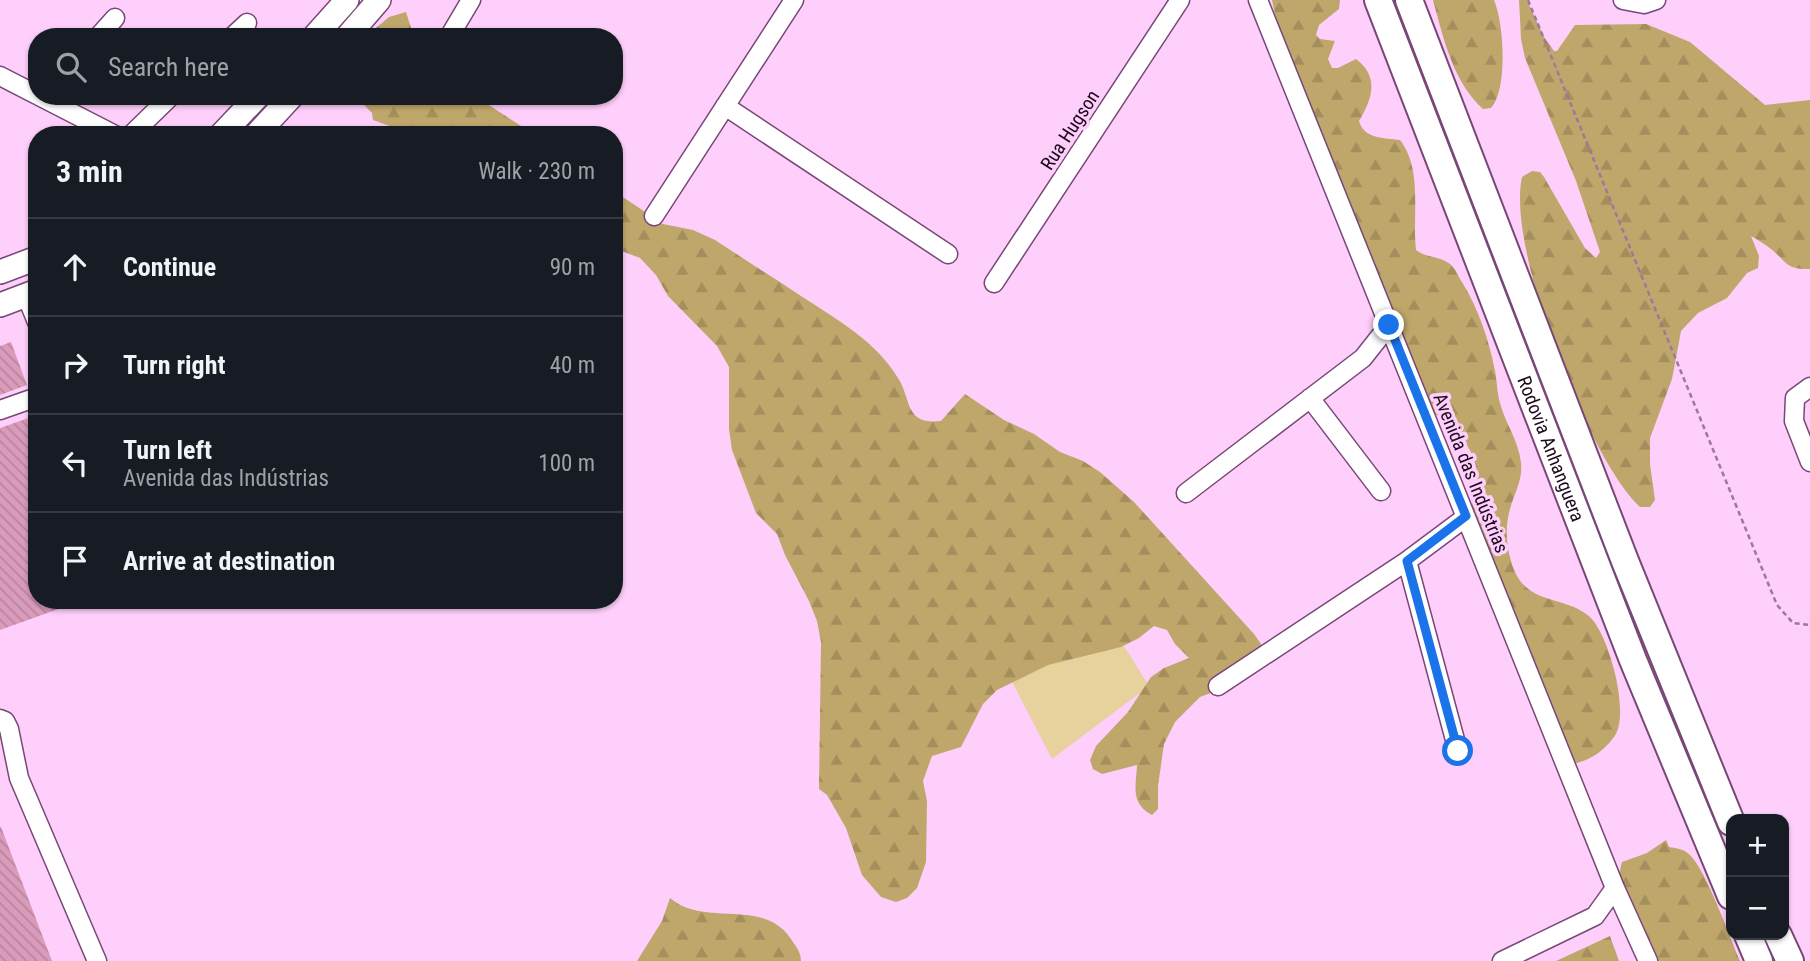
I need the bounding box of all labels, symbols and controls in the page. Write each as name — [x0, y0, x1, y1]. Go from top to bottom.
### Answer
search box — [28, 28, 623, 105]
icon: search — [52, 48, 90, 86]
text: Search here — [108, 52, 229, 82]
street label: Rua Hugson — [1036, 86, 1104, 174]
text: 3 min — [56, 154, 123, 189]
text: Walk · 230 m — [478, 158, 595, 185]
icon: ahead — [56, 248, 94, 286]
text: Continue — [123, 252, 216, 282]
text: 90 m — [550, 254, 595, 281]
route end — [1373, 309, 1404, 340]
icon: right — [56, 346, 94, 384]
text: Turn right — [123, 350, 225, 380]
text: 40 m — [550, 352, 595, 379]
street label: Rodovia Anhanguera — [1513, 373, 1590, 525]
street label: Avenida das Indústrias — [1428, 390, 1514, 556]
text: Turn left — [123, 435, 212, 465]
icon: left — [56, 444, 94, 482]
text: 100 m — [538, 450, 595, 477]
text: Avenida das Indústrias — [123, 465, 329, 492]
icon: arrive — [56, 542, 94, 580]
text: Arrive at destination — [123, 546, 335, 576]
route start — [1442, 735, 1473, 766]
map controls — [1726, 814, 1789, 940]
button: + — [1726, 814, 1789, 877]
button: − — [1726, 877, 1789, 940]

